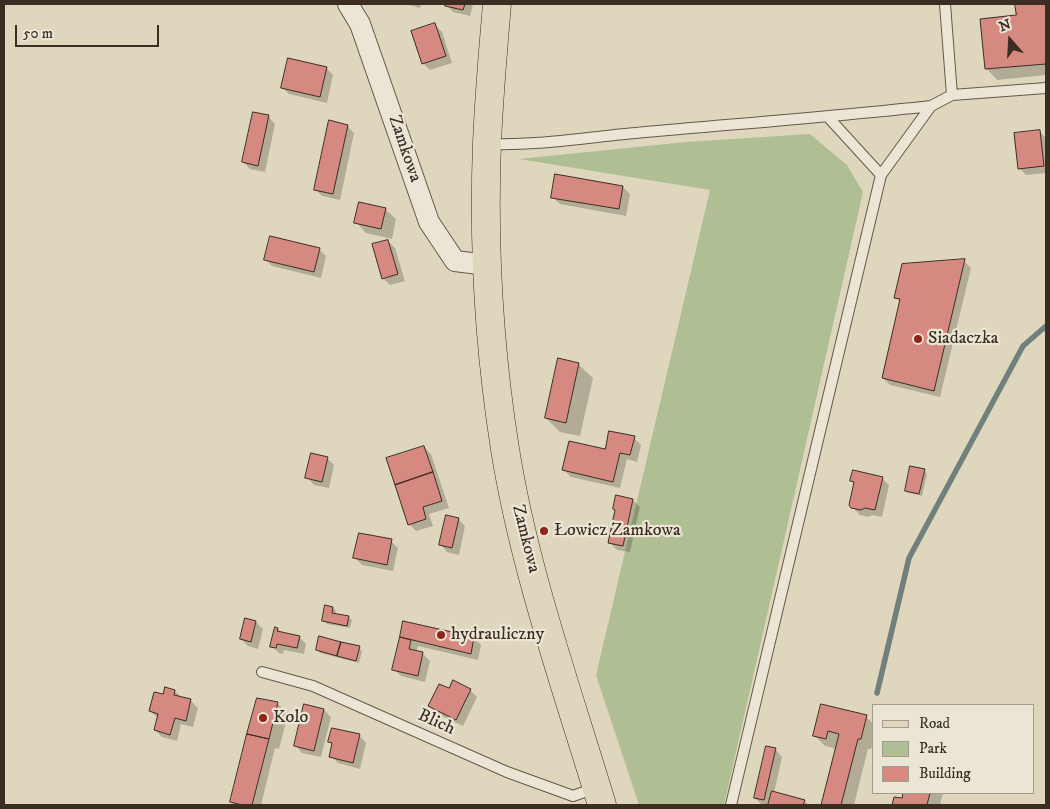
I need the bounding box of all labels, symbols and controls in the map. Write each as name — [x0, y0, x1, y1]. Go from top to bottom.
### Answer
scale bar — [18, 15, 161, 47]
north arrow — [985, 15, 1035, 65]
text: N — [997, 15, 1013, 36]
text: 50 m — [23, 24, 53, 43]
street label: Zamkowa — [382, 113, 426, 185]
place label: Siadaczka — [928, 328, 998, 350]
marker: Siadaczka — [912, 333, 924, 345]
street label: Zamkowa — [506, 503, 544, 575]
place label: Łowicz Zamkowa — [554, 520, 681, 542]
marker: Łowicz Zamkowa — [538, 525, 550, 537]
place label: hydrauliczny — [451, 624, 544, 646]
marker: hydrauliczny — [435, 629, 447, 641]
legend — [872, 704, 1035, 794]
street label: Blich — [414, 705, 458, 741]
place label: Kolo — [273, 707, 308, 729]
marker: Kolo — [257, 712, 269, 724]
text: Road — [919, 714, 950, 733]
text: Park — [919, 739, 947, 758]
text: Building — [919, 764, 971, 783]

